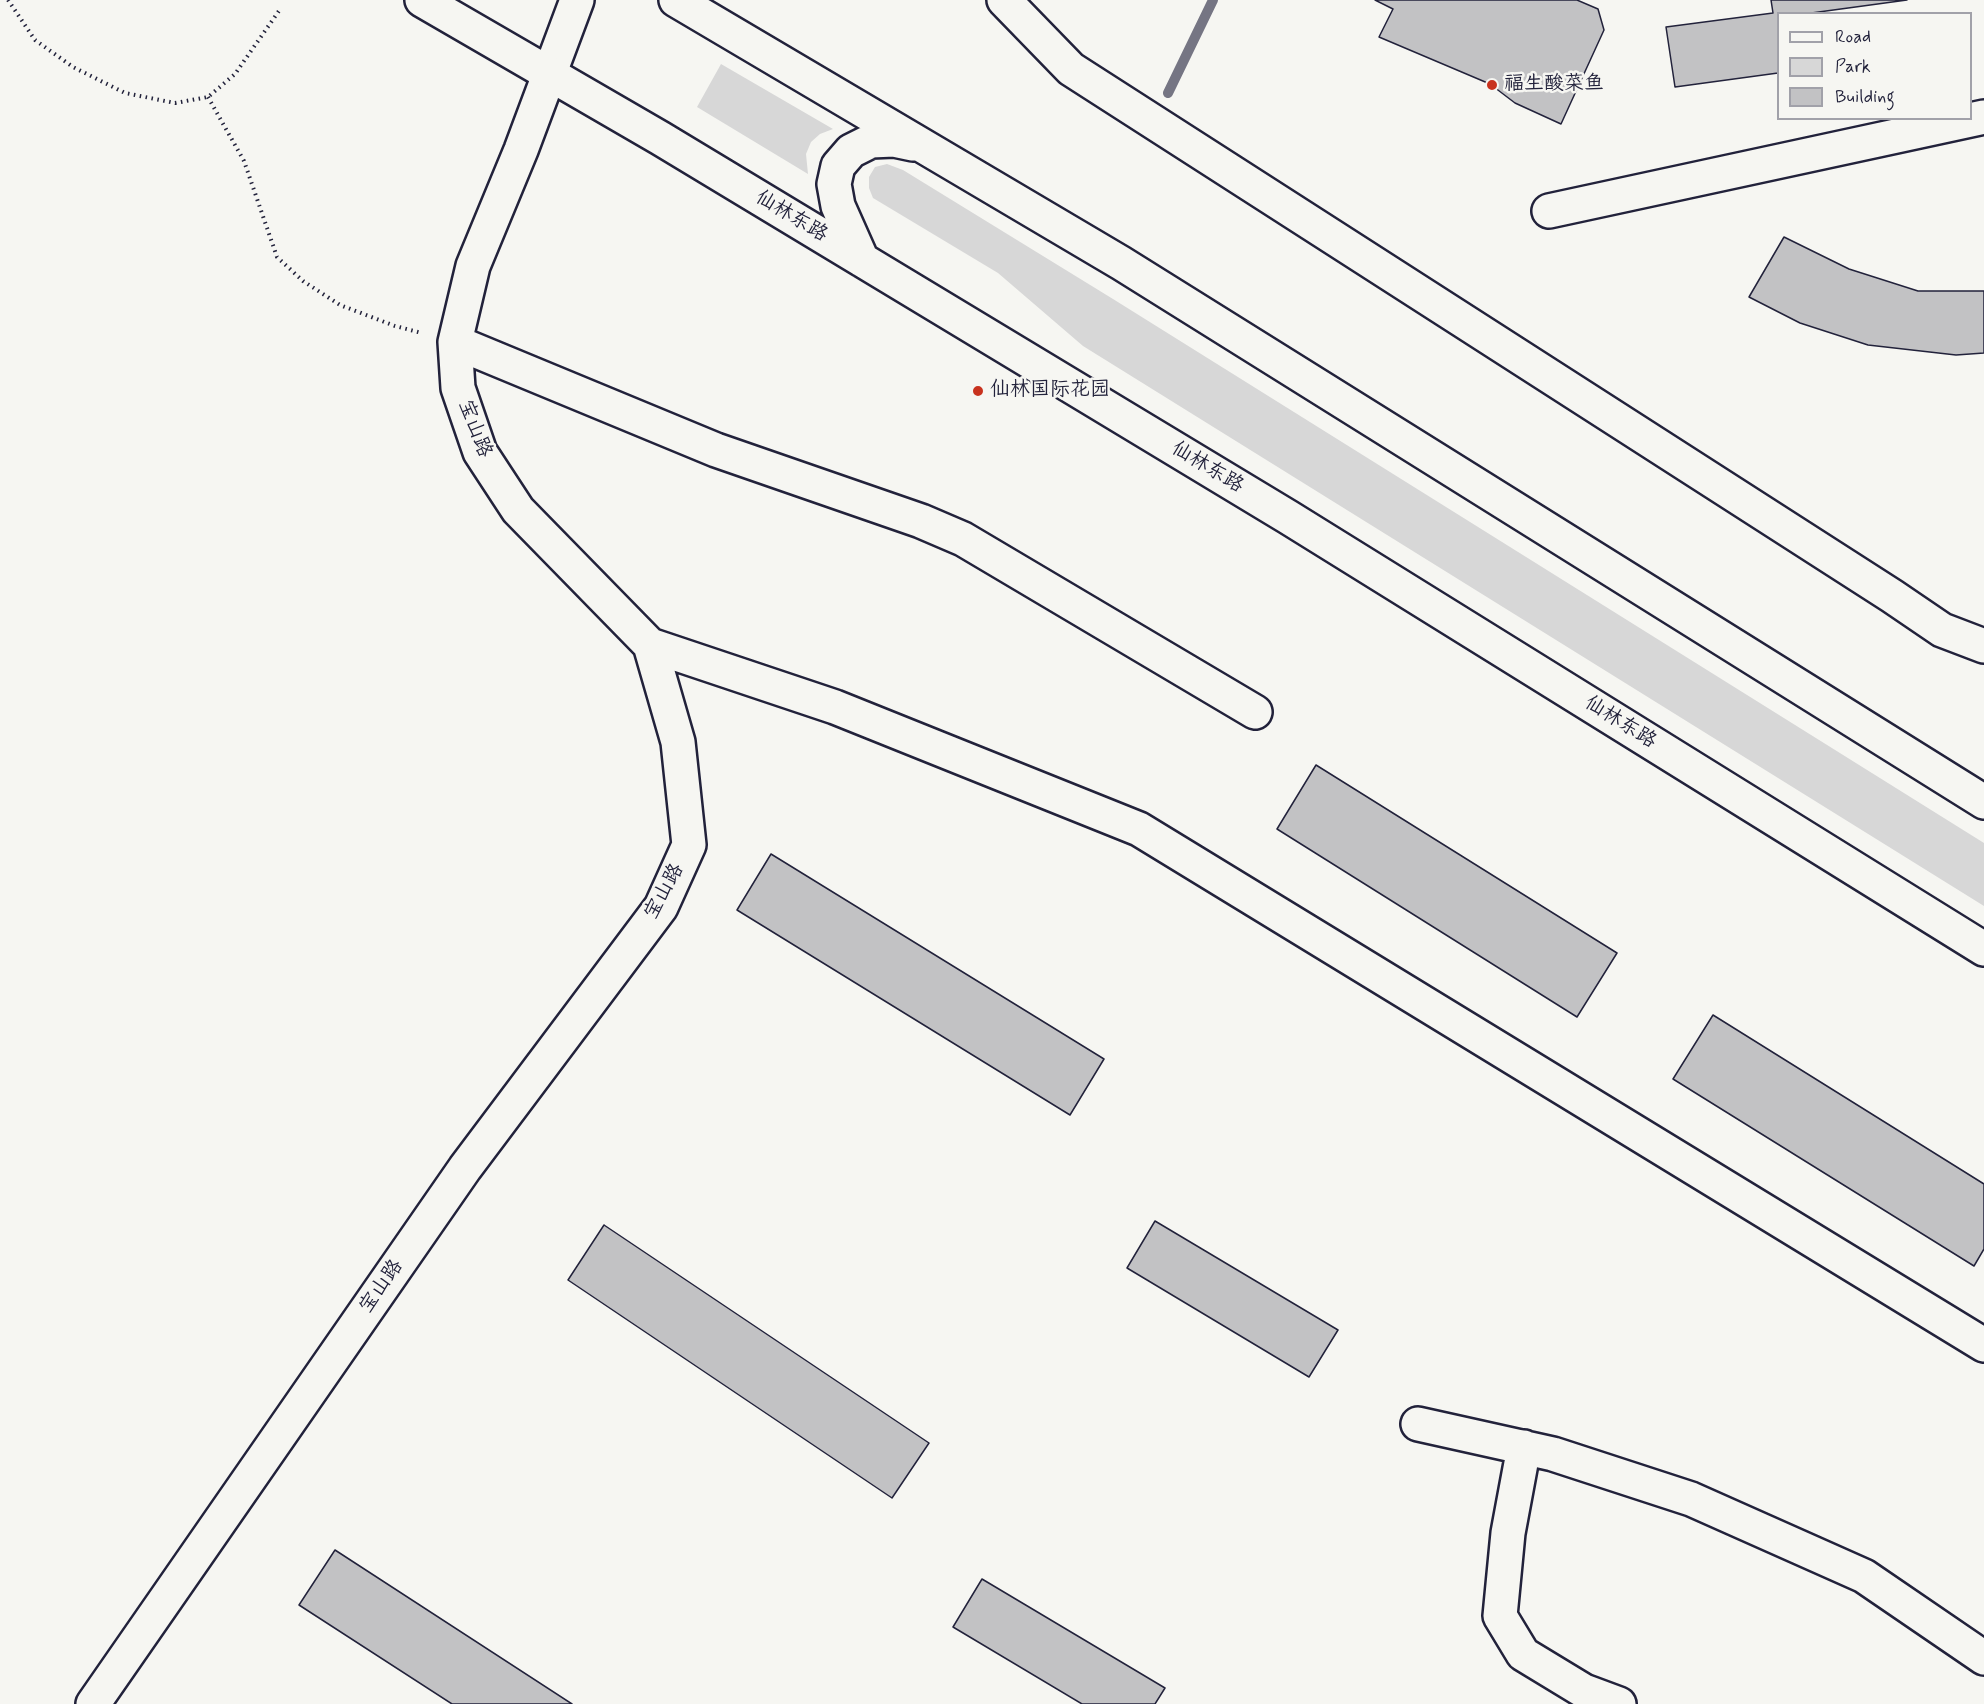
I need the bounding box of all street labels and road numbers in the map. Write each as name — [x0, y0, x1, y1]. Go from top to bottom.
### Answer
street label: 仙林东路 — [751, 186, 831, 248]
street label: 宝山路 — [452, 397, 496, 461]
street label: 仙林东路 — [1167, 437, 1247, 499]
street label: 仙林东路 — [1580, 692, 1660, 754]
street label: 宝山路 — [640, 860, 690, 924]
street label: 宝山路 — [355, 1256, 409, 1318]

